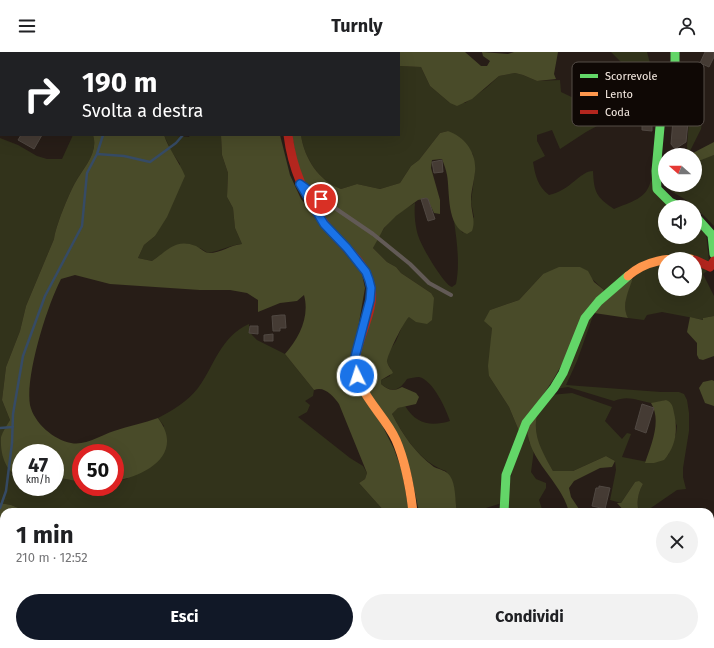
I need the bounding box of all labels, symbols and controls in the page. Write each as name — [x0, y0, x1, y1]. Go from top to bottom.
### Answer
icon: menu — [16, 15, 38, 37]
text: Turnly — [331, 15, 383, 37]
icon: person — [676, 15, 698, 37]
legend — [572, 62, 704, 126]
text: 190 m — [82, 66, 157, 99]
icon: right — [16, 68, 68, 120]
text: Scorrevole — [605, 70, 658, 83]
text: Lento — [605, 88, 633, 101]
text: Svolta a destra — [82, 100, 203, 122]
text: Coda — [605, 106, 630, 119]
north arrow — [658, 148, 702, 192]
map controls — [658, 148, 702, 296]
pin — [304, 182, 338, 216]
icon: arrive — [310, 188, 332, 210]
button: sound — [658, 200, 702, 244]
button: search — [658, 252, 702, 296]
position arrow — [336, 355, 378, 397]
speed limit sign: 50 — [72, 444, 124, 496]
text: 47 — [28, 453, 48, 477]
text: km/h — [26, 474, 50, 486]
text: 1 min — [16, 521, 74, 549]
button: close — [656, 521, 698, 563]
text: 210 m · 12:52 — [16, 550, 88, 565]
button: Esci — [16, 594, 353, 640]
button: Condividi — [361, 594, 698, 640]

